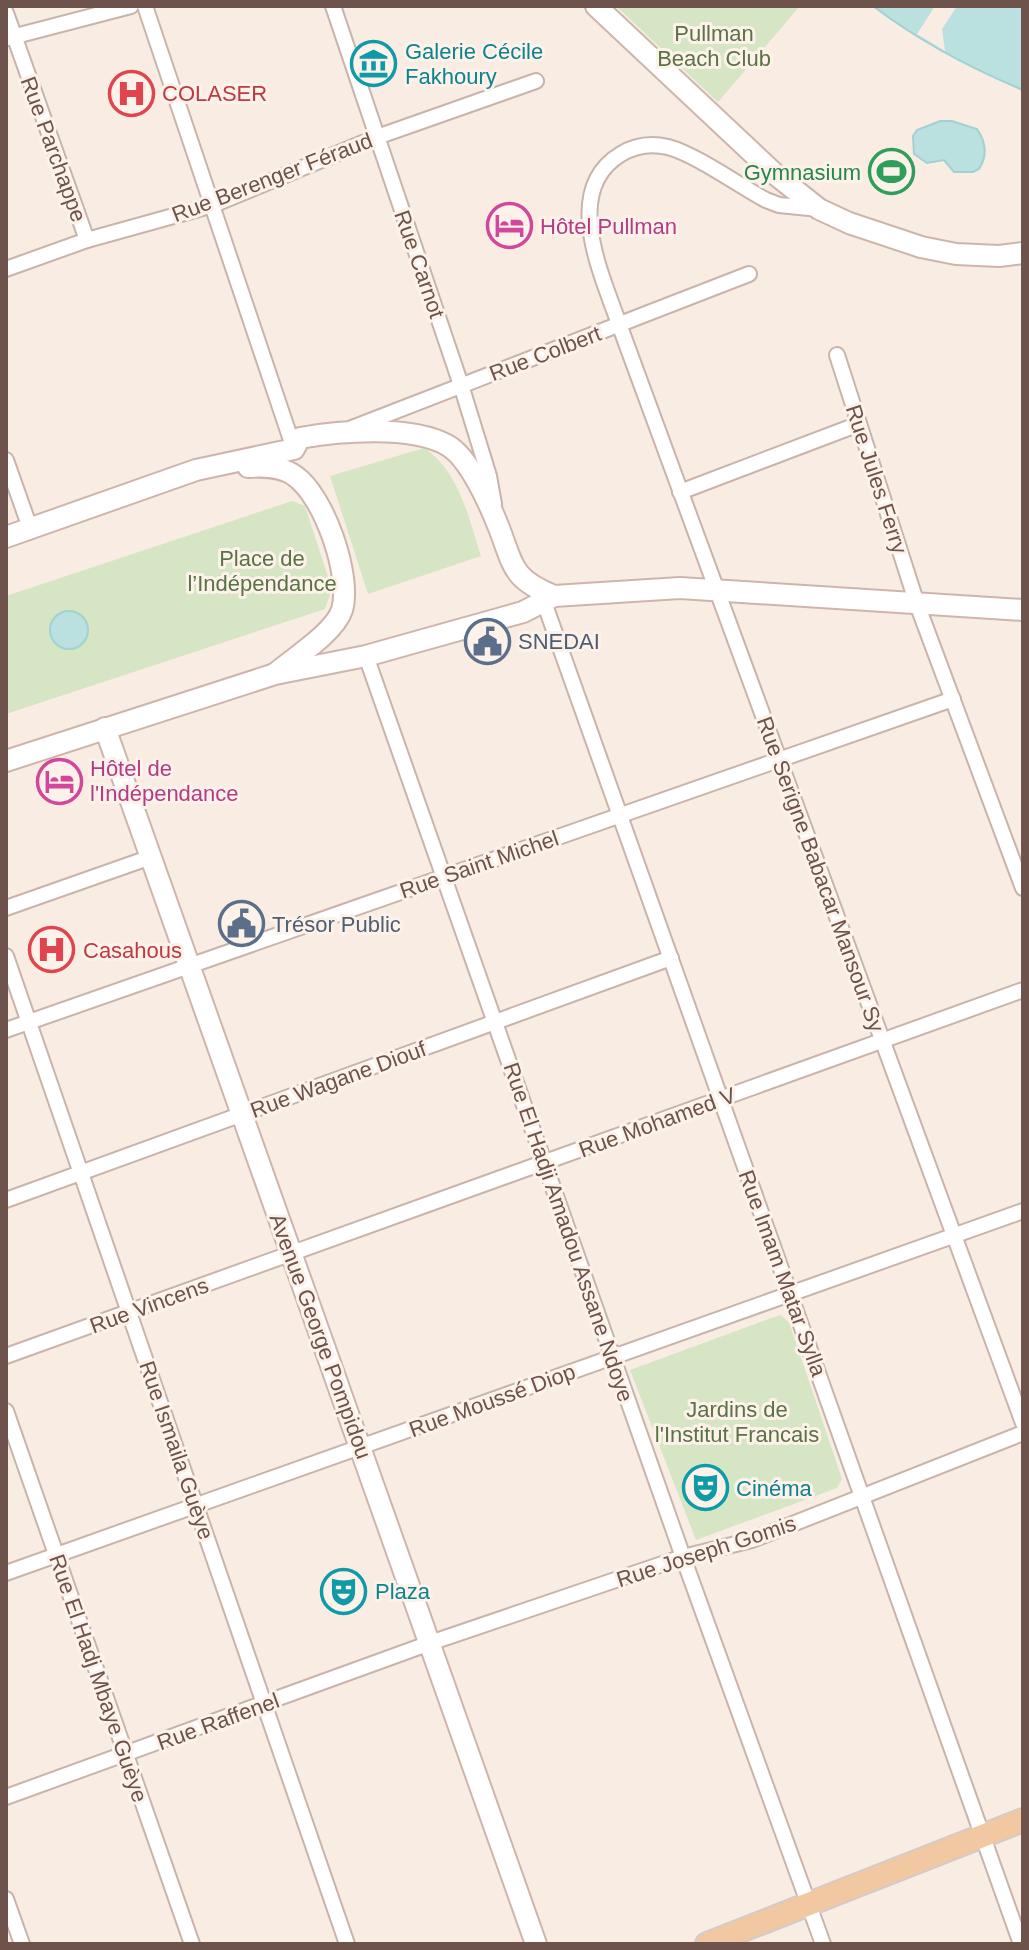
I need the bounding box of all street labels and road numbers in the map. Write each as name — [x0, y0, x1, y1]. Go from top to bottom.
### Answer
street label: Rue Parchappe — [16, 73, 91, 225]
street label: Rue Berenger Féraud — [168, 128, 376, 227]
street label: Rue Carnot — [389, 207, 450, 321]
street label: Rue Colbert — [486, 321, 604, 386]
street label: Rue Jules Ferry — [841, 401, 912, 557]
street label: Rue Serigne Babacar Mansour Sy — [752, 713, 889, 1035]
street label: Rue Saint Michel — [396, 826, 562, 903]
street label: Rue Wagane Diouf — [247, 1036, 430, 1123]
street label: Rue El Hadji Amadou Assane Ndoye — [499, 1059, 638, 1405]
street label: Rue Mohamed V — [575, 1082, 739, 1162]
street label: Rue Imam Matar Sylla — [734, 1167, 832, 1380]
street label: Avenue George Pompidou — [265, 1210, 377, 1462]
street label: Rue Vincens — [86, 1272, 212, 1338]
street label: Rue Ismaila Guèye — [134, 1358, 219, 1543]
street label: Rue Moussé Diop — [406, 1359, 579, 1442]
street label: Rue Joseph Gomis — [613, 1511, 799, 1592]
street label: Rue El Hadj Mbaye Guèye — [44, 1551, 153, 1805]
street label: Rue Raffenel — [154, 1688, 283, 1755]

